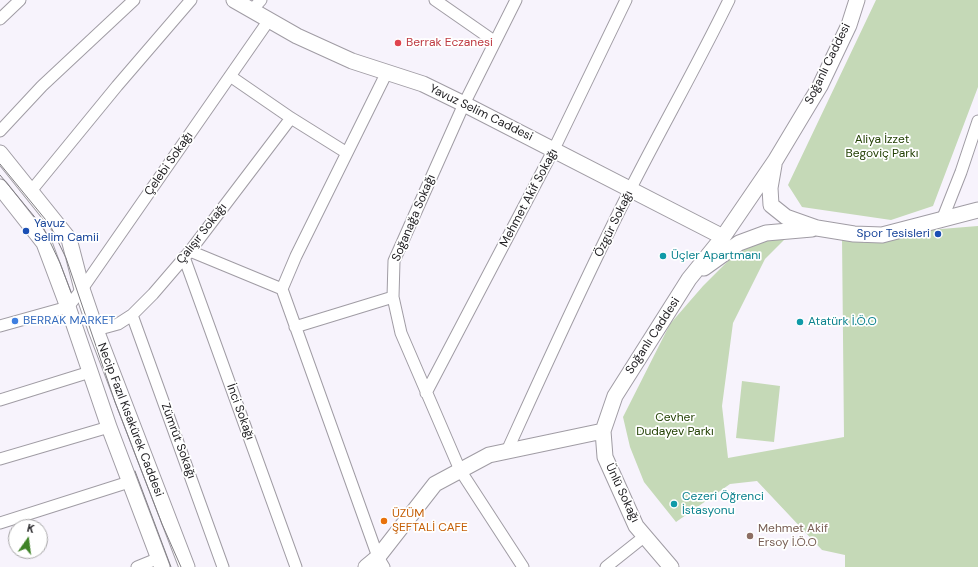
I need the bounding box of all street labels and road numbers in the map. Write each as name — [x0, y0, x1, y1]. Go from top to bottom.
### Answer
street label: Soğanlı Caddesi — [802, 21, 854, 107]
street label: Yavuz Selim Caddesi — [427, 82, 535, 144]
street label: Çelebi Sokağı — [142, 129, 196, 199]
street label: Mehmet Akif Sokağı — [497, 146, 561, 250]
street label: Soğanağa Sokağı — [389, 172, 439, 264]
street label: Özgür Sokağı — [592, 189, 636, 259]
street label: Çalışır Sokağı — [174, 201, 230, 267]
street label: Soğanlı Caddesi — [623, 295, 683, 377]
street label: Necip Fazıl Kısakürek Caddesi — [94, 341, 166, 499]
street label: İnci Sokağı — [223, 382, 257, 442]
street label: Zümrüt Sokağı — [158, 401, 198, 481]
street label: Ünlü Sokağı — [602, 461, 642, 525]

